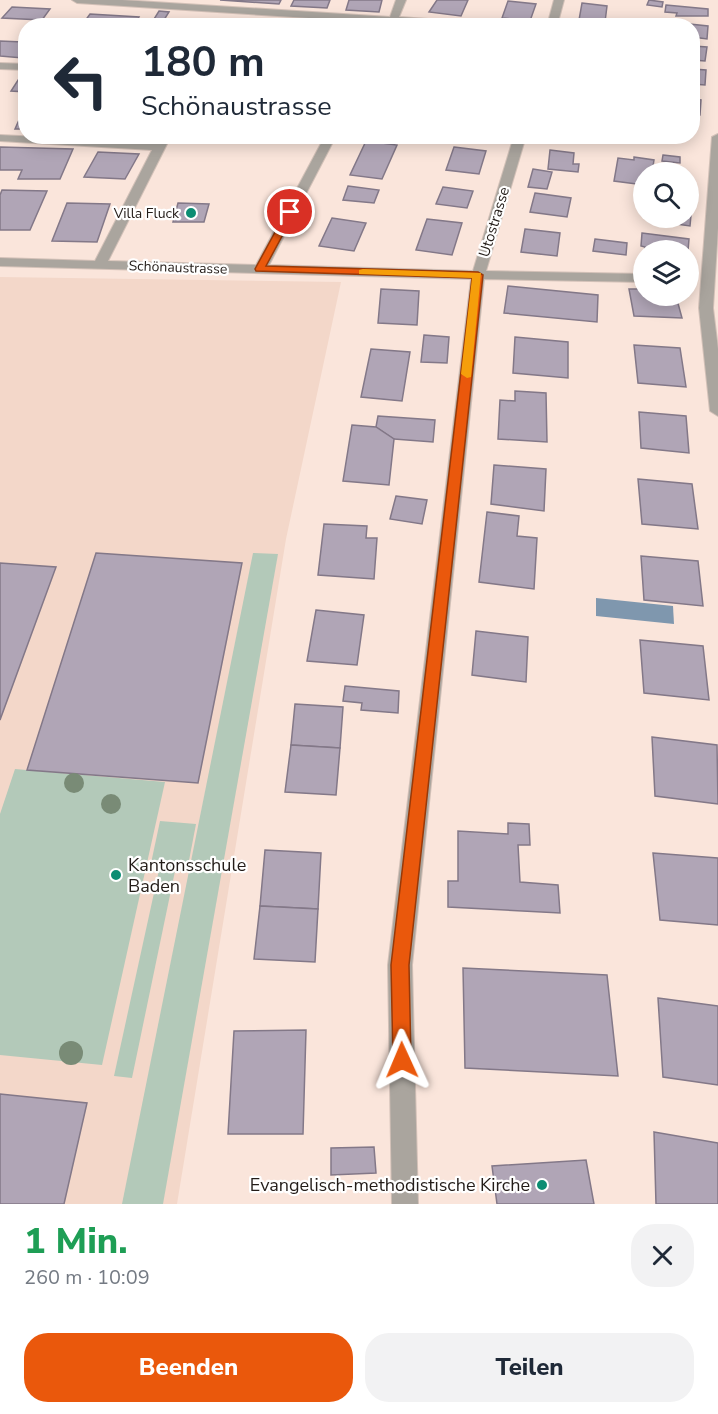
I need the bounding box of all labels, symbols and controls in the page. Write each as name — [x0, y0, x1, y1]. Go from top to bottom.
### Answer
text: 180 m — [141, 34, 265, 91]
icon: left — [42, 42, 120, 120]
text: Schönaustrasse — [141, 88, 332, 125]
map controls — [633, 162, 699, 306]
button: search — [633, 162, 699, 228]
street label: Utostrasse — [474, 184, 514, 260]
pin — [264, 186, 315, 237]
icon: arrive — [273, 195, 306, 228]
place label: Villa Fluck — [113, 204, 180, 223]
marker: Villa Fluck — [184, 206, 198, 220]
button: layers — [633, 240, 699, 306]
street label: Schönaustrasse — [128, 256, 228, 279]
place label: Kantonsschule Baden — [128, 853, 246, 898]
marker: Kantonsschule Baden — [109, 868, 123, 882]
position arrow — [370, 1028, 434, 1092]
place label: Evangelisch-methodistische Kirche — [250, 1173, 530, 1197]
marker: Evangelisch-methodistische Kirche — [535, 1178, 549, 1192]
text: 1 Min. — [24, 1217, 128, 1266]
button: close — [631, 1224, 694, 1287]
text: 260 m · 10:09 — [24, 1264, 150, 1291]
button: Beenden — [24, 1333, 353, 1402]
button: Teilen — [365, 1333, 694, 1402]

